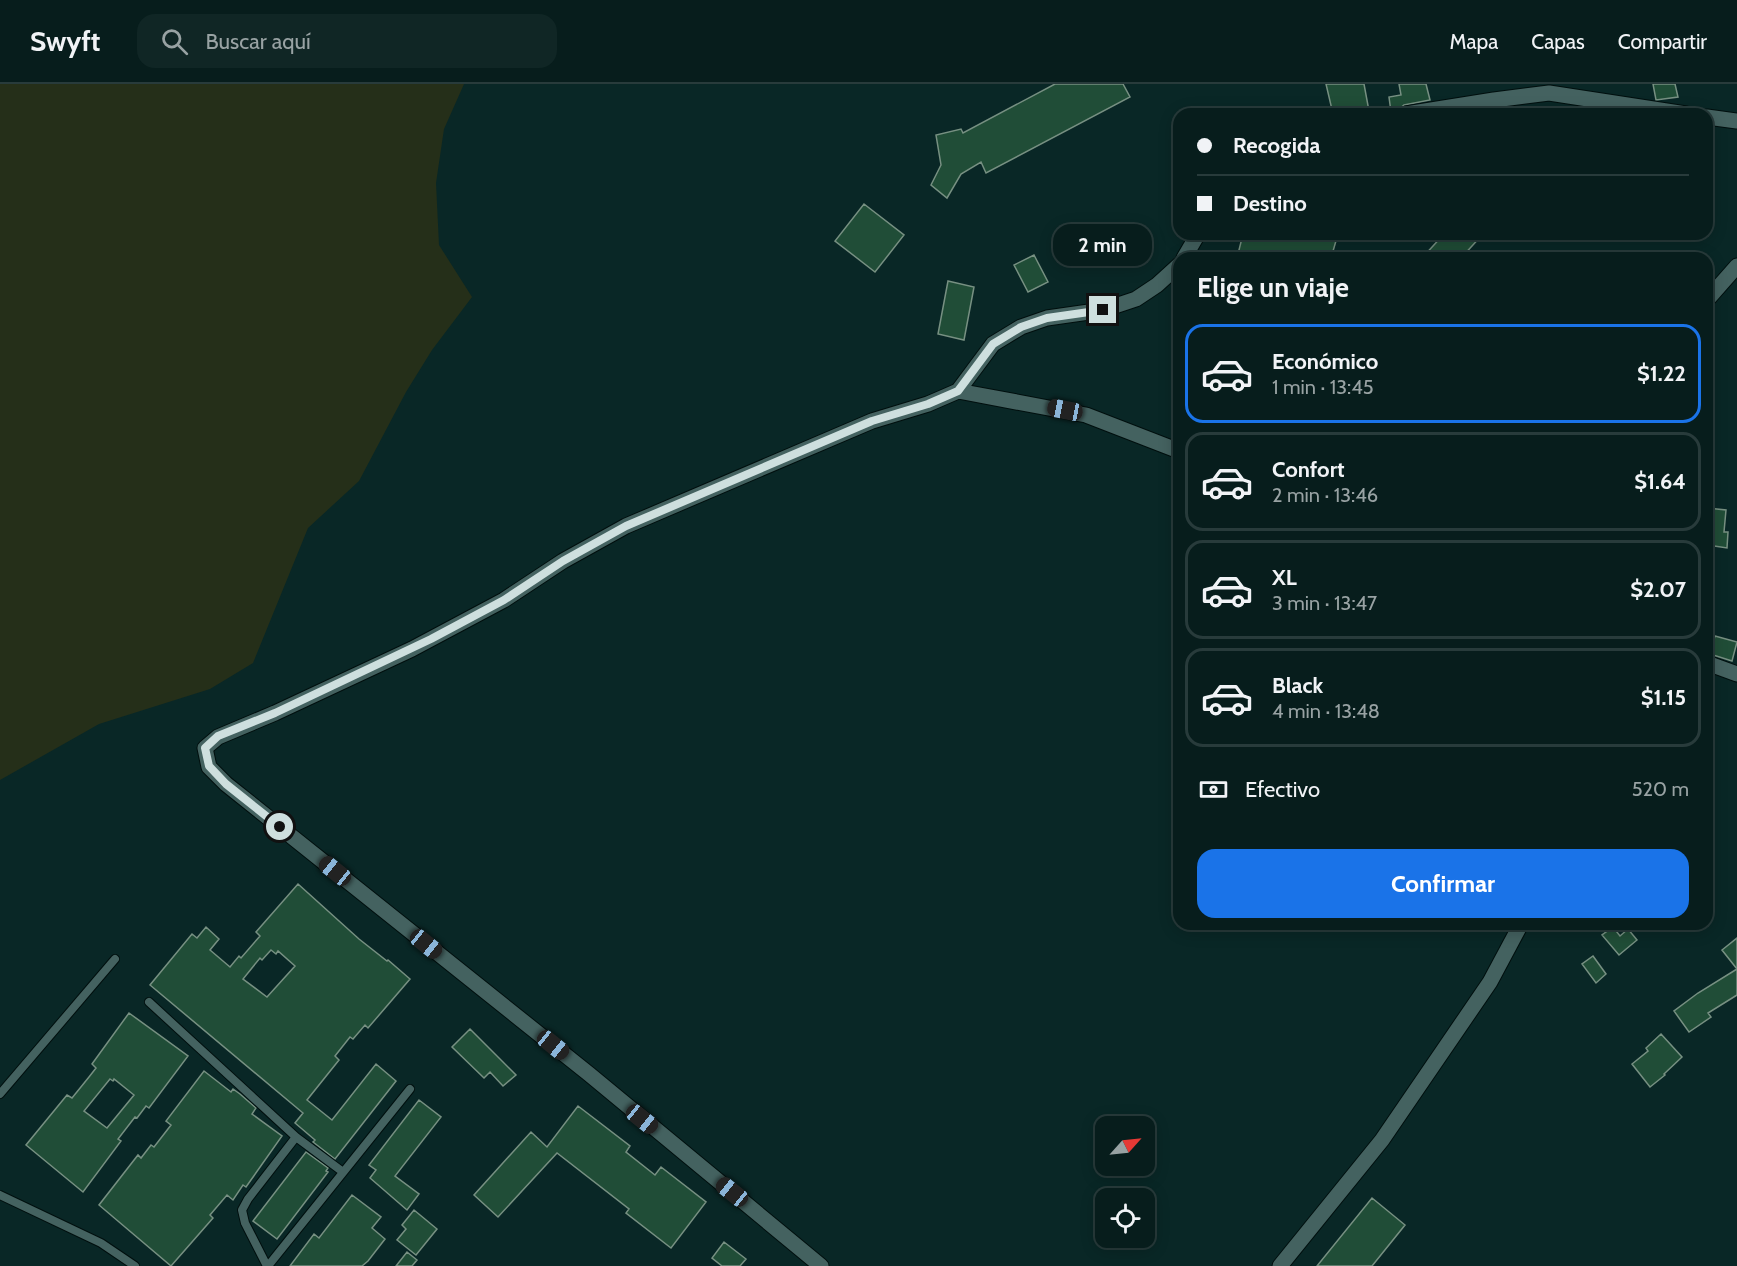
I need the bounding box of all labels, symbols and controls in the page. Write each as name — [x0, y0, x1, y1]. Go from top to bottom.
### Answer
search box — [137, 14, 557, 68]
text: Swyft — [30, 24, 101, 58]
icon: search — [158, 25, 191, 58]
text: Buscar aquí — [206, 28, 311, 55]
text: Mapa — [1450, 29, 1498, 54]
text: Capas — [1531, 29, 1585, 54]
text: Compartir — [1618, 29, 1707, 54]
text: Recogida — [1233, 132, 1320, 159]
text: Destino — [1233, 190, 1307, 217]
callout: 2 min — [1054, 223, 1152, 265]
text: 2 min — [1078, 233, 1127, 257]
text: Elige un viaje — [1197, 271, 1349, 304]
route end — [1089, 296, 1116, 323]
icon: car — [1200, 347, 1254, 401]
text: Económico — [1272, 348, 1378, 375]
text: $1.22 — [1637, 360, 1686, 387]
text: 1 min · 13:45 — [1272, 375, 1374, 399]
car — [1046, 398, 1084, 422]
icon: car — [1200, 455, 1254, 509]
text: Confort — [1272, 456, 1345, 483]
text: $1.64 — [1634, 468, 1686, 495]
text: 2 min · 13:46 — [1272, 483, 1378, 507]
icon: car — [1200, 563, 1254, 617]
text: XL — [1272, 564, 1297, 591]
text: $2.07 — [1630, 576, 1686, 603]
text: 3 min · 13:47 — [1272, 591, 1377, 615]
icon: car — [1200, 671, 1254, 725]
text: Black — [1272, 672, 1323, 699]
text: $1.15 — [1641, 684, 1686, 711]
text: 4 min · 13:48 — [1272, 699, 1380, 723]
icon: cash — [1197, 773, 1230, 806]
text: Efectivo — [1245, 776, 1320, 803]
text: 520 m — [1632, 777, 1689, 801]
route start — [266, 813, 293, 840]
button: Confirmar — [1197, 849, 1689, 918]
car — [315, 853, 355, 889]
car — [406, 926, 446, 962]
car — [533, 1027, 573, 1063]
car — [622, 1101, 662, 1137]
north arrow — [1095, 1116, 1155, 1176]
map controls — [1095, 1116, 1155, 1248]
car — [712, 1174, 752, 1210]
button: locate — [1095, 1188, 1155, 1248]

